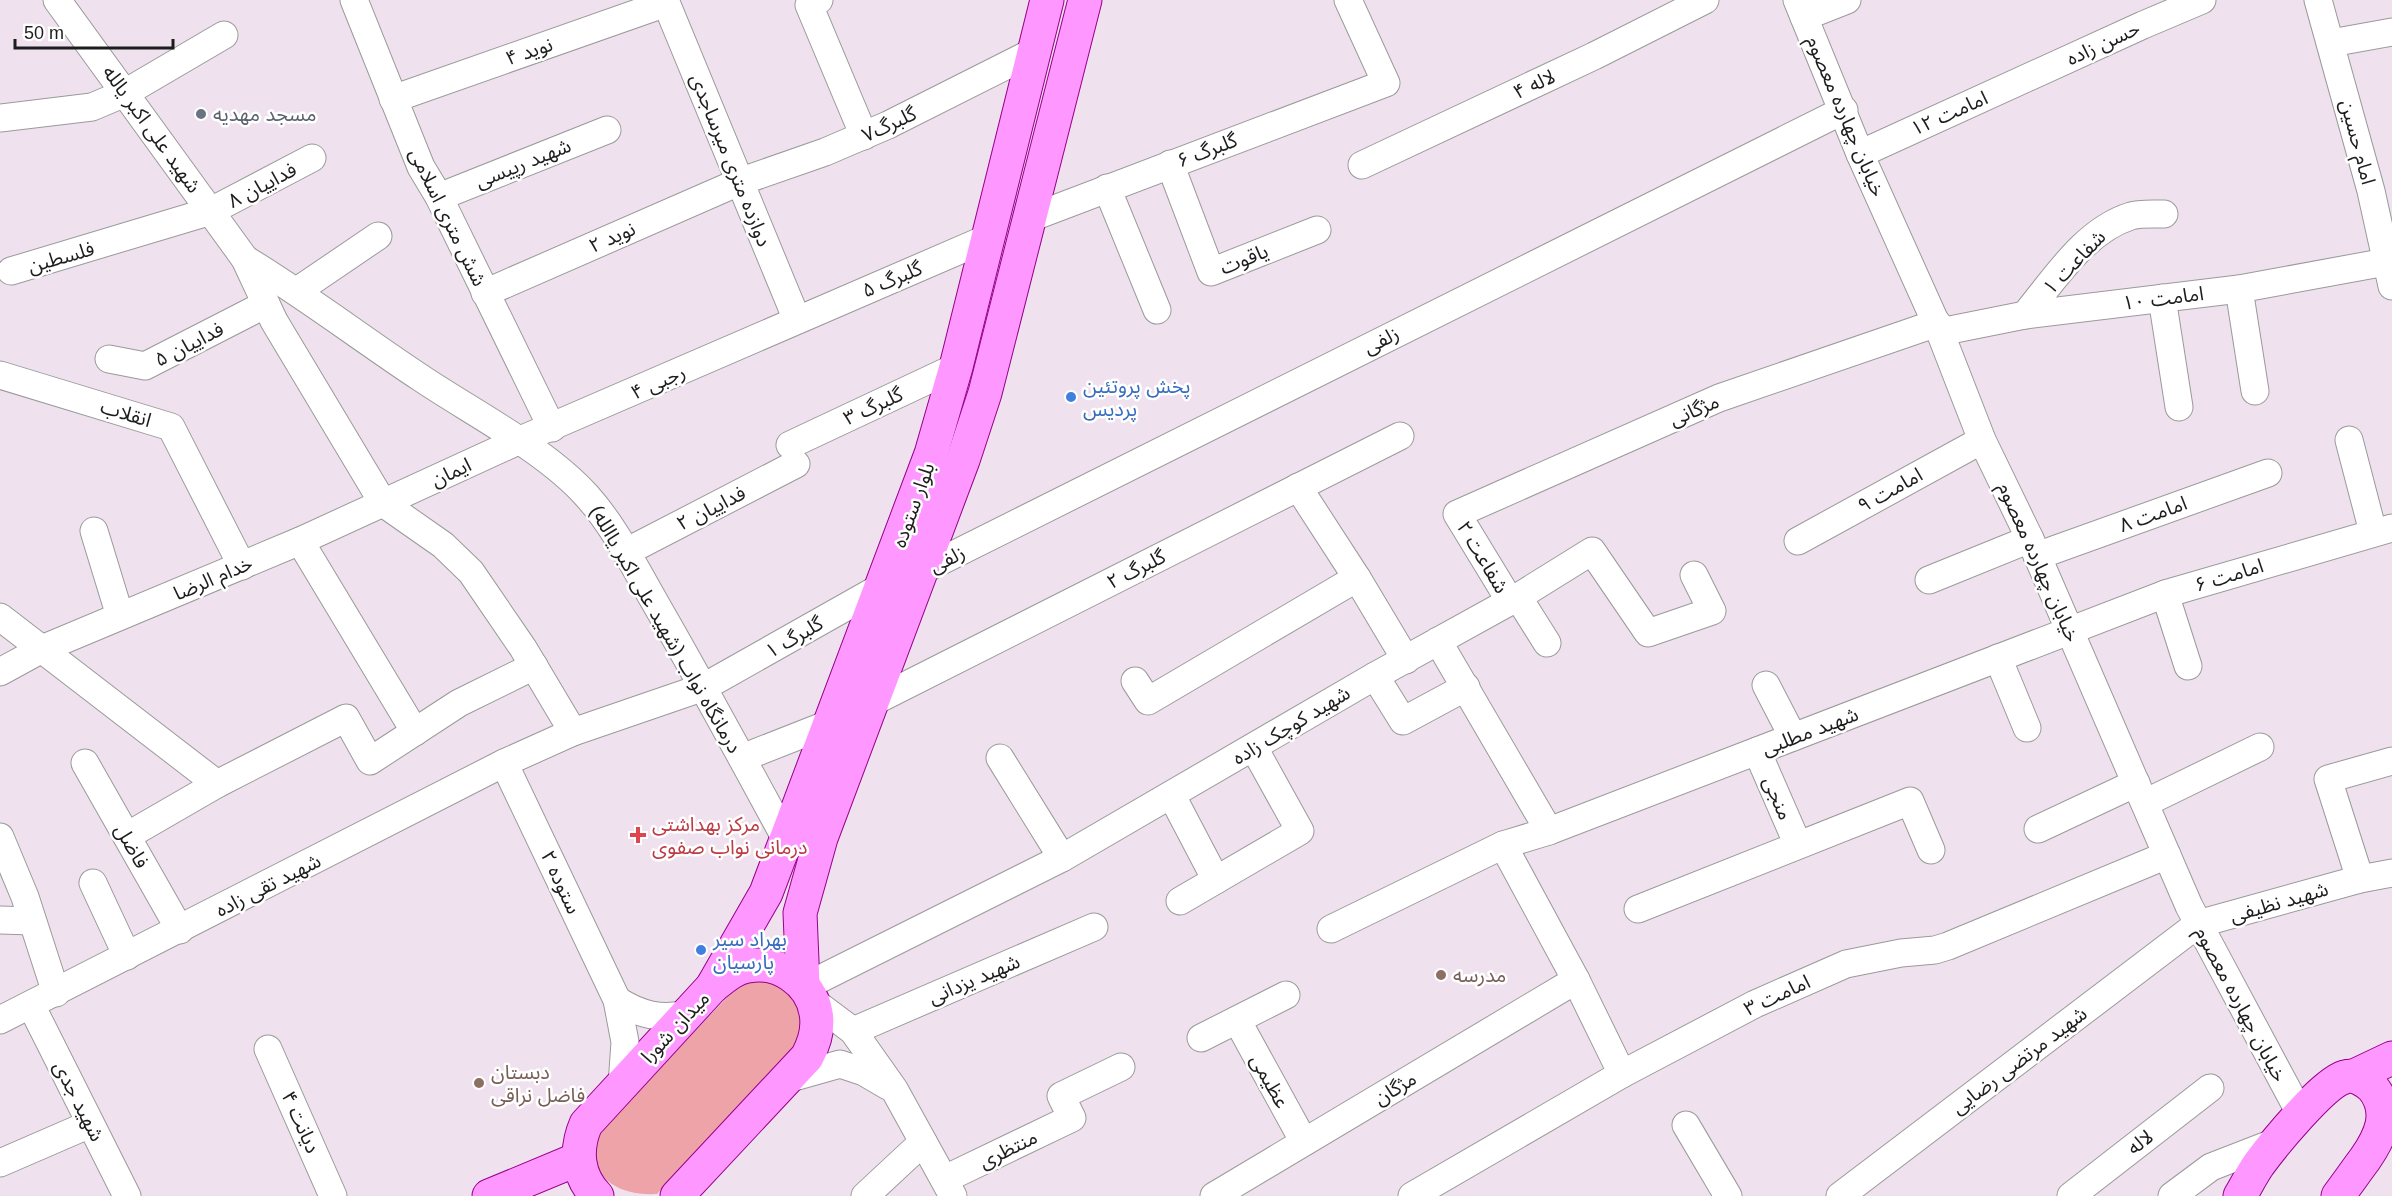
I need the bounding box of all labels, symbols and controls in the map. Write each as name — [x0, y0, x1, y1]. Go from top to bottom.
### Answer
scale bar — [15, 12, 172, 50]
street label: حسن زاده — [2063, 17, 2144, 70]
text: 50 m — [24, 23, 64, 43]
street label: خیابان چهارده معصوم — [1799, 32, 1890, 201]
street label: نوید ۴ — [503, 33, 556, 70]
street label: شهید علی اکبر یالله — [98, 61, 206, 197]
street label: لاله ۴ — [1510, 65, 1558, 103]
street label: دوازده متری میرساجدی — [685, 70, 776, 250]
street label: امامت ۱۲ — [1907, 86, 1991, 140]
street label: امام حسین — [2332, 97, 2380, 188]
street label: گلبرگ۷ — [858, 102, 921, 147]
place label: مسجد مهدیه — [213, 103, 316, 125]
marker: مسجد مهدیه — [194, 107, 208, 121]
street label: گلبرگ ۶ — [1174, 128, 1241, 172]
street label: شهید رپیسی — [472, 134, 575, 194]
street label: شش متری اسلامی — [404, 144, 491, 290]
street label: فداییان ۸ — [224, 158, 300, 213]
street label: نوید ۲ — [585, 217, 639, 258]
street label: شفاعت ۱ — [2038, 225, 2110, 299]
street label: فلسطین — [25, 237, 97, 278]
street label: یاقوت — [1217, 239, 1272, 280]
street label: گلبرگ ۵ — [859, 256, 926, 302]
street label: امامت ۱۰ — [2121, 282, 2205, 314]
street label: فداییان ۵ — [151, 317, 228, 372]
street label: زلفی — [1360, 322, 1403, 359]
street label: رجبی ۴ — [628, 360, 689, 405]
place label: پخش پروتئین پردیس — [1083, 375, 1190, 422]
street label: گلبرگ ۳ — [840, 382, 907, 430]
marker: پخش پروتئین پردیس — [1064, 390, 1078, 404]
street label: مژگانی — [1666, 390, 1723, 431]
street label: انقلاب — [98, 395, 154, 432]
street label: ایمان — [427, 453, 475, 492]
street label: بلوار ستوده — [887, 460, 939, 551]
street label: امامت ۹ — [1854, 463, 1926, 517]
street label: خیابان چهارده معصوم — [1990, 479, 2084, 647]
street label: فداییان ۲ — [673, 481, 750, 536]
street label: امامت ۸ — [2116, 492, 2190, 536]
street label: درمانگاه نواب (شهید علی اکبر یاالله) — [585, 501, 746, 757]
street label: شفاعت ۲ — [1453, 517, 1513, 597]
street label: زلفی — [926, 541, 969, 578]
street label: گلبرگ ۲ — [1103, 545, 1170, 594]
street label: خدام الرضا — [170, 552, 257, 608]
street label: امامت ۶ — [2192, 554, 2266, 596]
street label: گلبرگ ۱ — [761, 611, 828, 663]
street label: شهید کوچک زاده — [1228, 681, 1355, 771]
street label: شهید مطلبی — [1759, 702, 1862, 760]
street label: منجی — [1758, 773, 1797, 823]
place label: مرکز بهداشتی درمانی نواب صفوی — [652, 813, 808, 859]
street label: فاضل — [110, 820, 153, 873]
marker: مرکز بهداشتی درمانی نواب صفوی — [629, 826, 647, 844]
street label: ستوده ۲ — [536, 847, 585, 918]
street label: شهید تقی زاده — [212, 849, 325, 922]
street label: شهید نظیفی — [2227, 877, 2331, 927]
street label: خیابان چهارده معصوم — [2187, 923, 2291, 1087]
place label: بهراد سیر پارسیان — [712, 928, 787, 975]
marker: بهراد سیر پارسیان — [694, 943, 708, 957]
street label: شهید یزدانی — [925, 950, 1023, 1009]
place label: مدرسه — [1453, 964, 1506, 987]
marker: مدرسه — [1434, 968, 1448, 982]
street label: امامت ۳ — [1740, 970, 1814, 1020]
street label: میدان شورا — [636, 987, 714, 1068]
street label: شهید مرتضی رضایی — [1947, 1002, 2092, 1119]
street label: عظیمی — [1245, 1050, 1294, 1112]
street label: شهید جدی — [49, 1057, 109, 1145]
place label: دبستان فاضل نراقی — [491, 1061, 585, 1107]
street label: مژگان — [1370, 1067, 1421, 1110]
marker: دبستان فاضل نراقی — [472, 1076, 486, 1090]
street label: دیانت ۴ — [278, 1088, 324, 1156]
street label: منتظری — [975, 1125, 1041, 1173]
street label: لاله — [2123, 1125, 2157, 1159]

